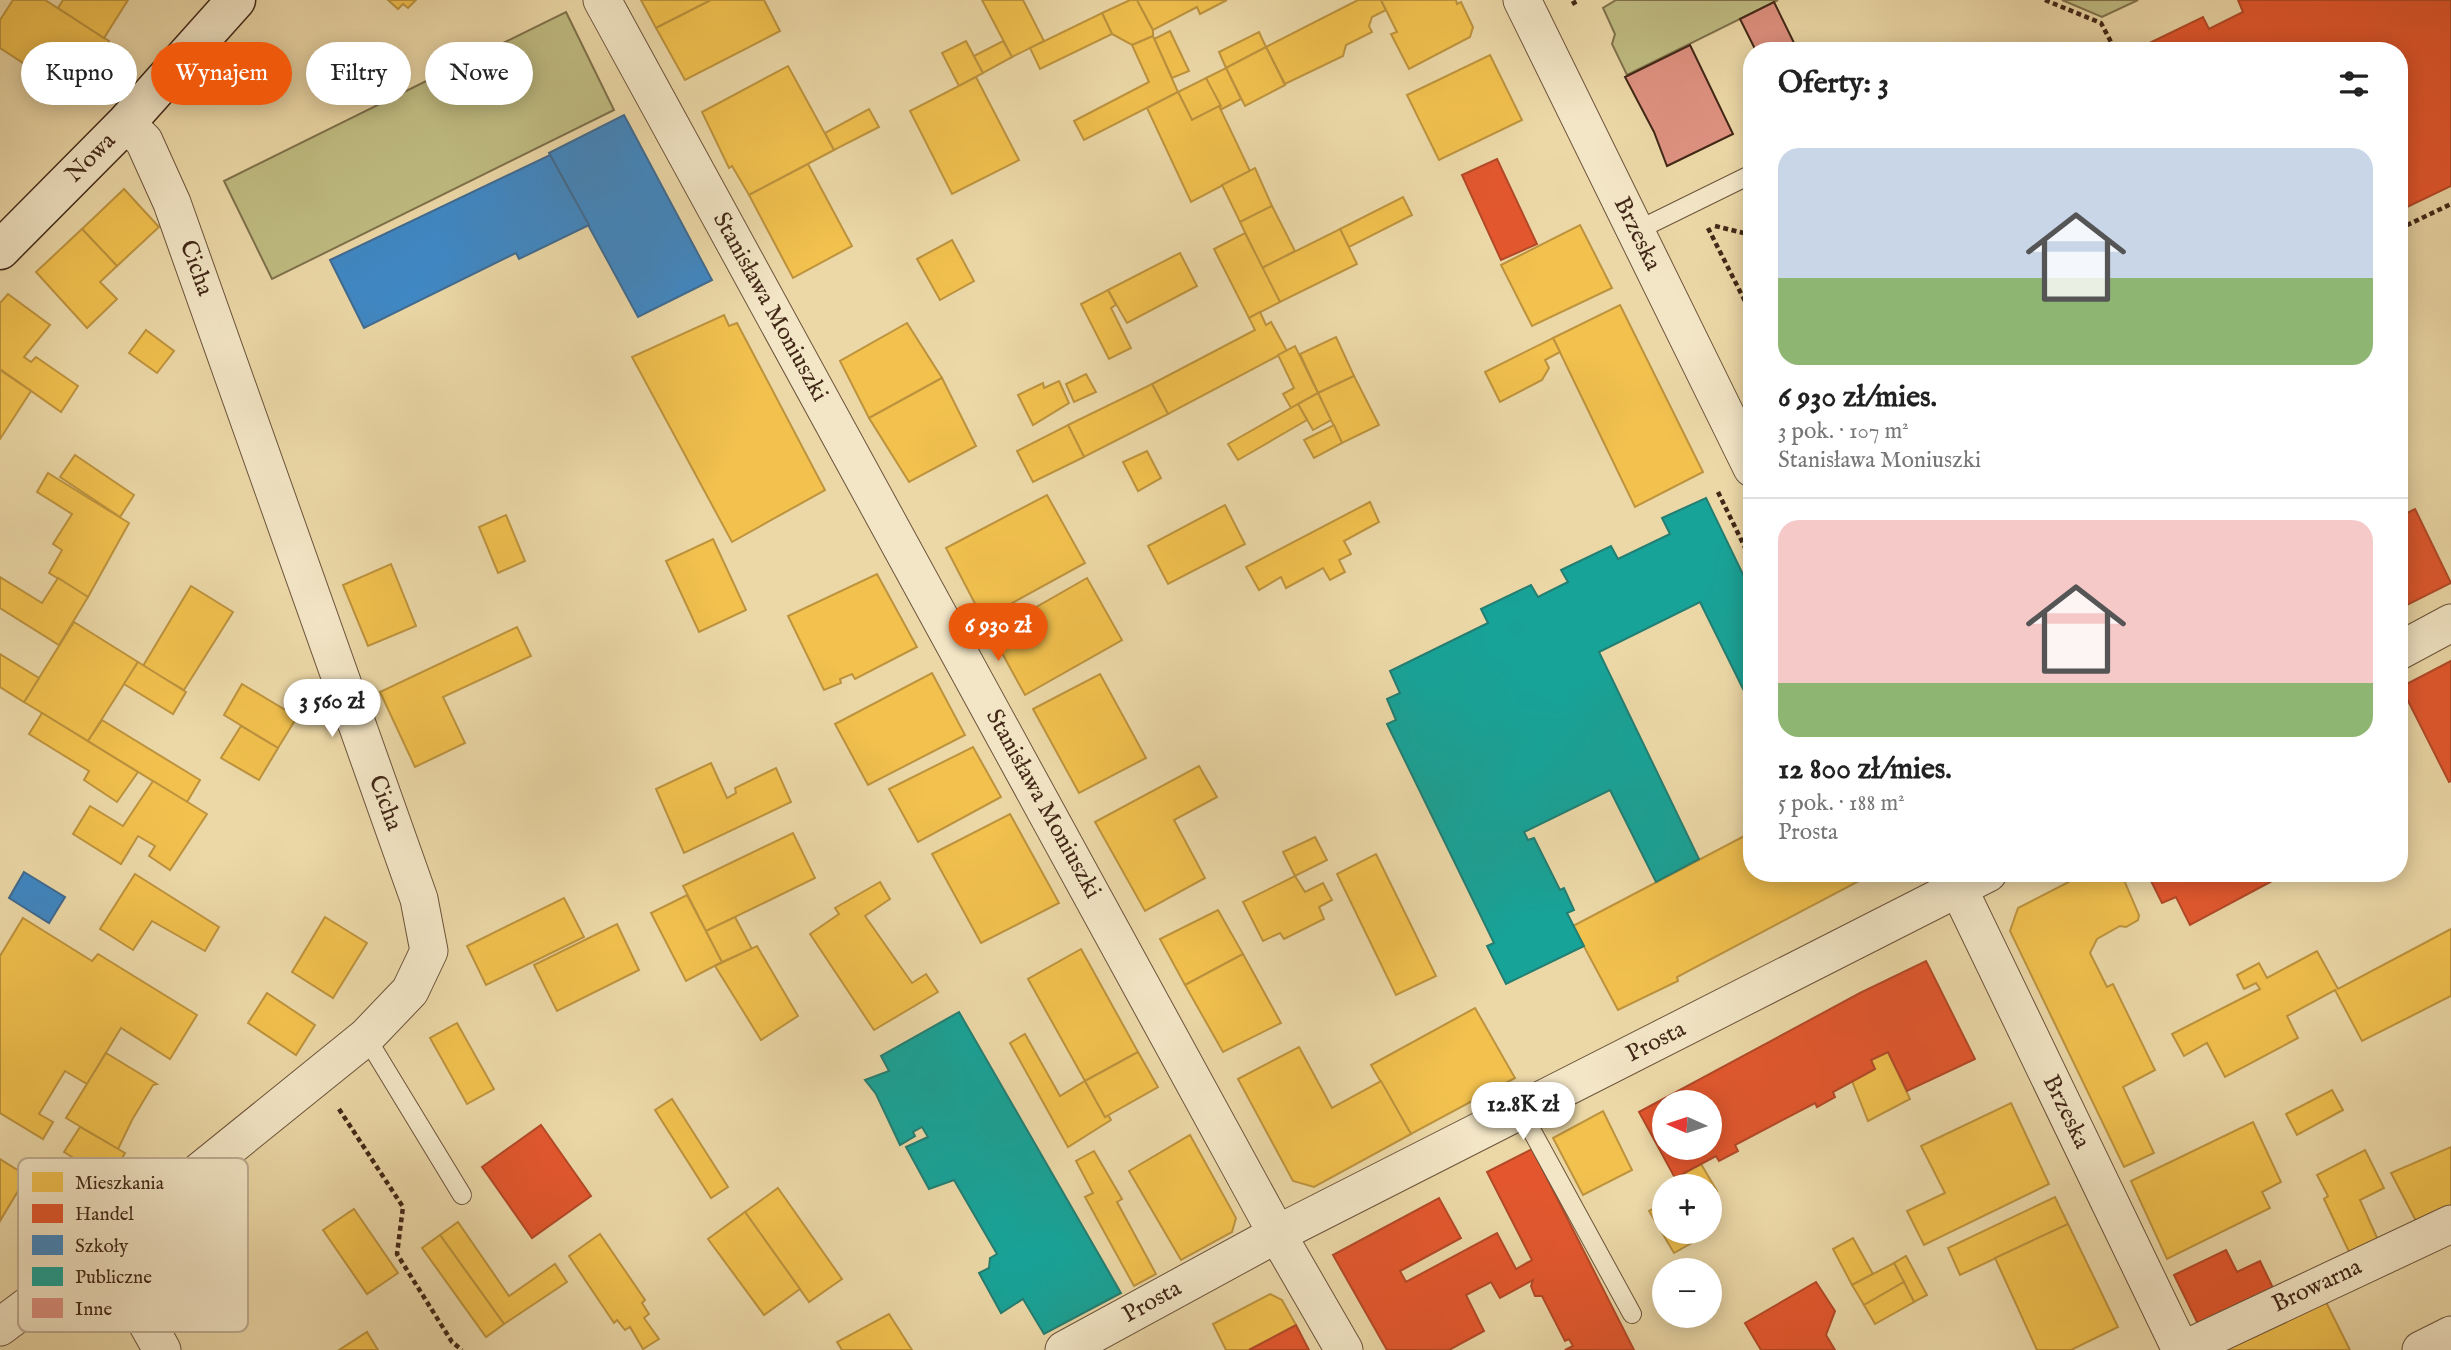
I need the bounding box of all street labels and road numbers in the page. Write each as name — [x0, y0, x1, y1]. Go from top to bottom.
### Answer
street label: Nowa — [59, 126, 123, 190]
street label: Brzeska — [1606, 192, 1668, 277]
street label: Stanisława Moniuszki — [705, 207, 835, 407]
street label: Cicha — [172, 236, 220, 301]
street label: Stanisława Moniuszki — [978, 704, 1108, 904]
street label: Cicha — [361, 771, 409, 836]
street label: Prosta — [1621, 1014, 1692, 1070]
street label: Brzeska — [2035, 1070, 2097, 1155]
street label: Browarna — [2267, 1252, 2367, 1320]
street label: Prosta — [1117, 1273, 1187, 1331]

